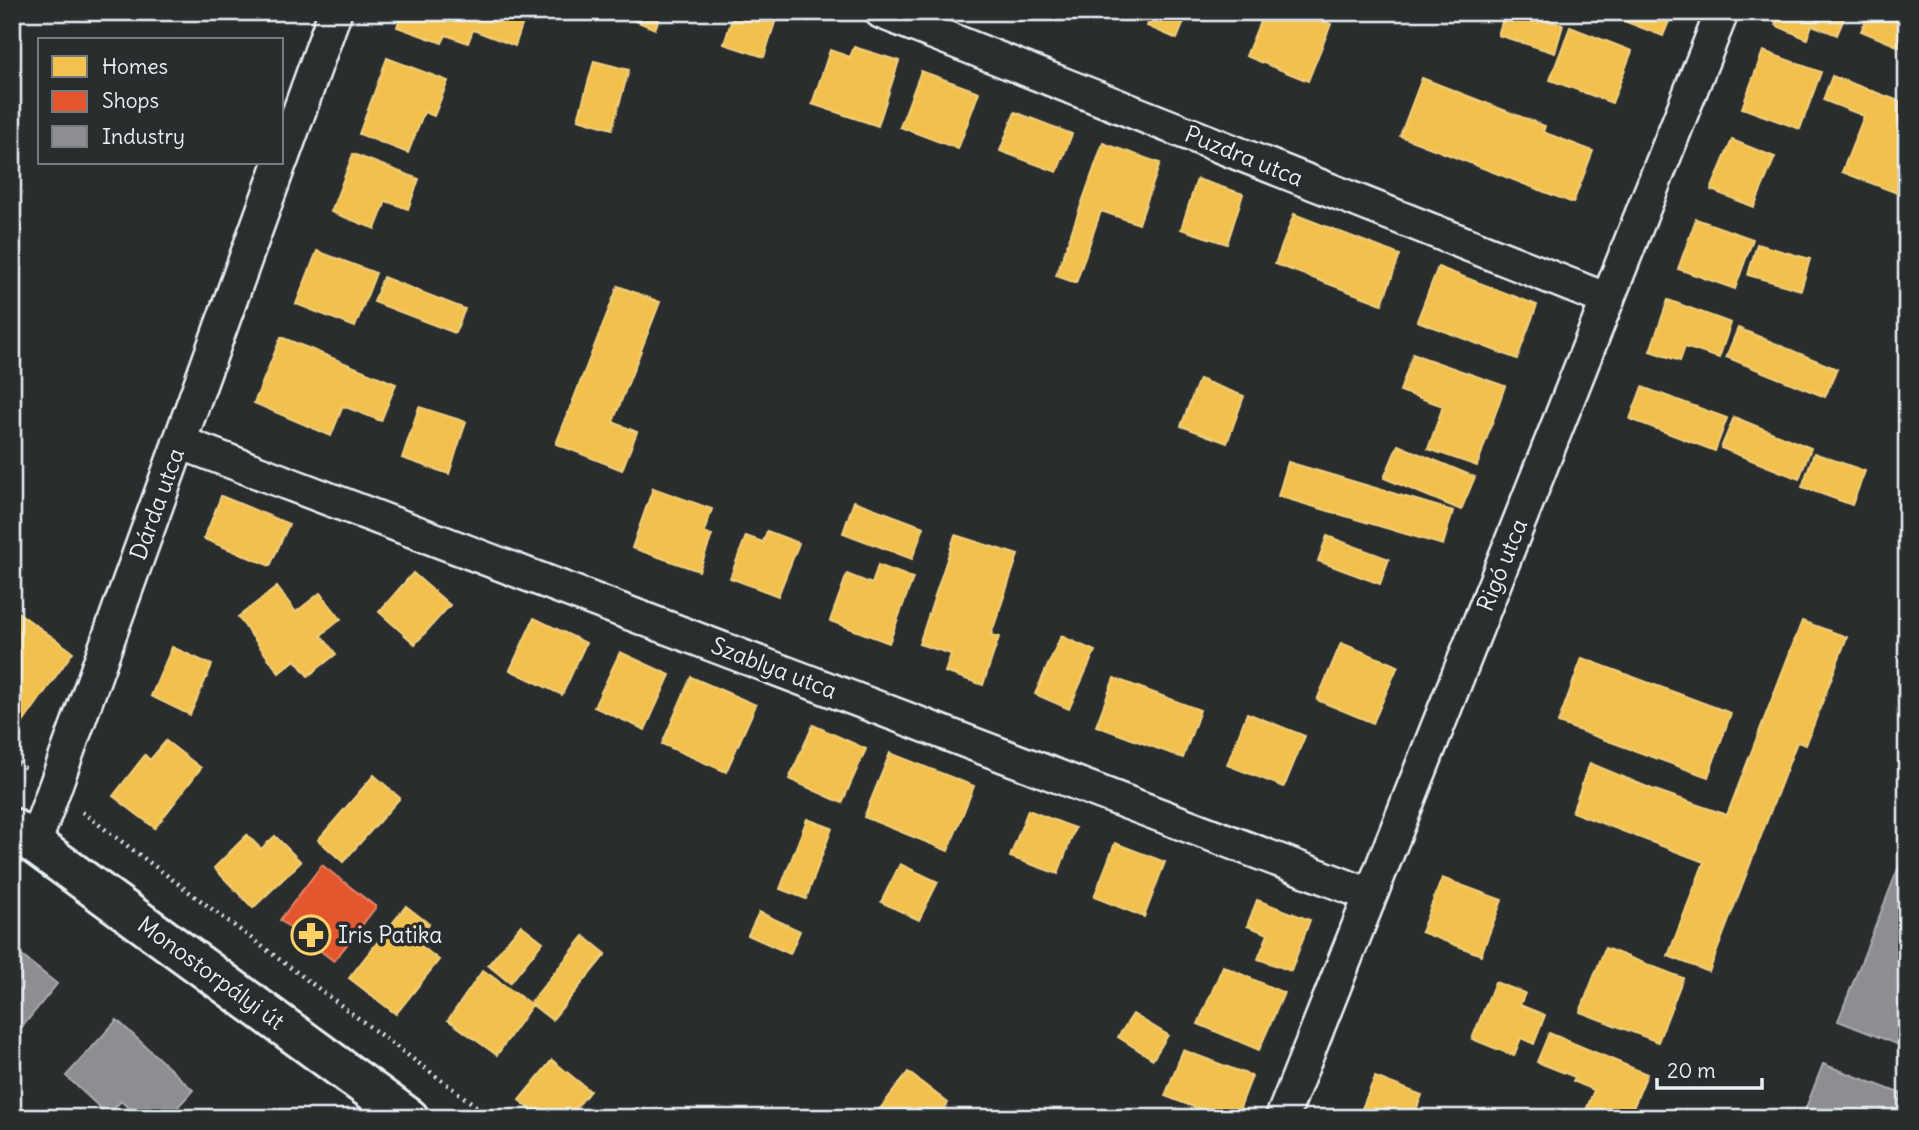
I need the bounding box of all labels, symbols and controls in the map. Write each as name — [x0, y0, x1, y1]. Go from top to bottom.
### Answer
legend — [38, 38, 284, 164]
text: Homes — [102, 53, 168, 80]
text: Shops — [102, 87, 159, 114]
street label: Puzdra utca — [1181, 119, 1308, 192]
text: Industry — [102, 123, 185, 150]
street label: Dárda utca — [123, 444, 190, 564]
street label: Rigó utca — [1470, 514, 1533, 615]
street label: Szablya utca — [707, 630, 841, 705]
street label: Monostorpályi út — [132, 910, 291, 1036]
pharmacy icon: Iris Patika — [290, 914, 332, 956]
place label: Iris Patika — [338, 920, 442, 949]
scale bar — [1657, 1046, 1762, 1090]
text: 20 m — [1667, 1057, 1716, 1084]

